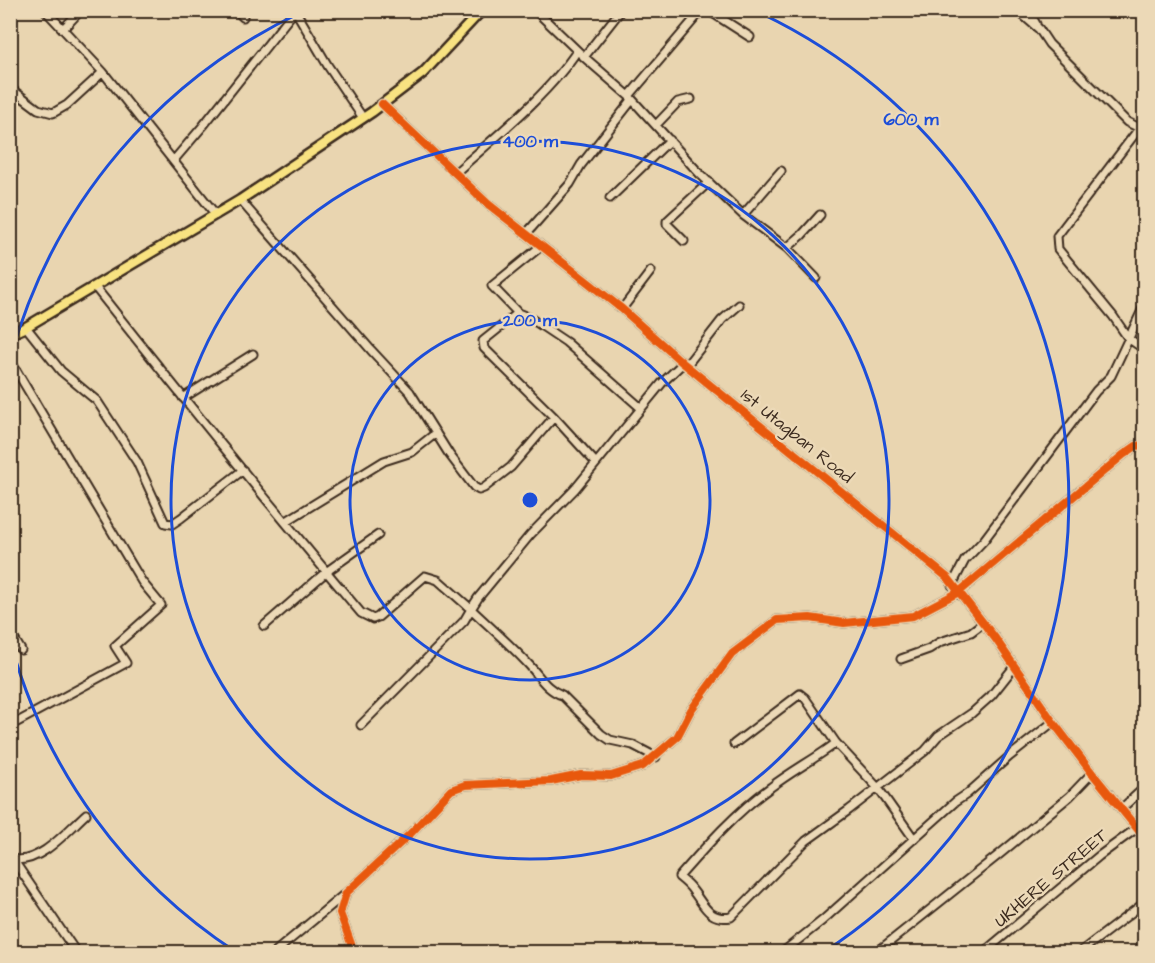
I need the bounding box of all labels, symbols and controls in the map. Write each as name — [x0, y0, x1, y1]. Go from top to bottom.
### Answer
text: 600 m — [883, 107, 940, 132]
text: 400 m — [502, 129, 559, 154]
text: 200 m — [502, 308, 558, 333]
street label: 1st Utagban Road — [735, 383, 859, 490]
centre of rings — [520, 490, 540, 510]
street label: UKHERE STREET — [989, 822, 1114, 933]

